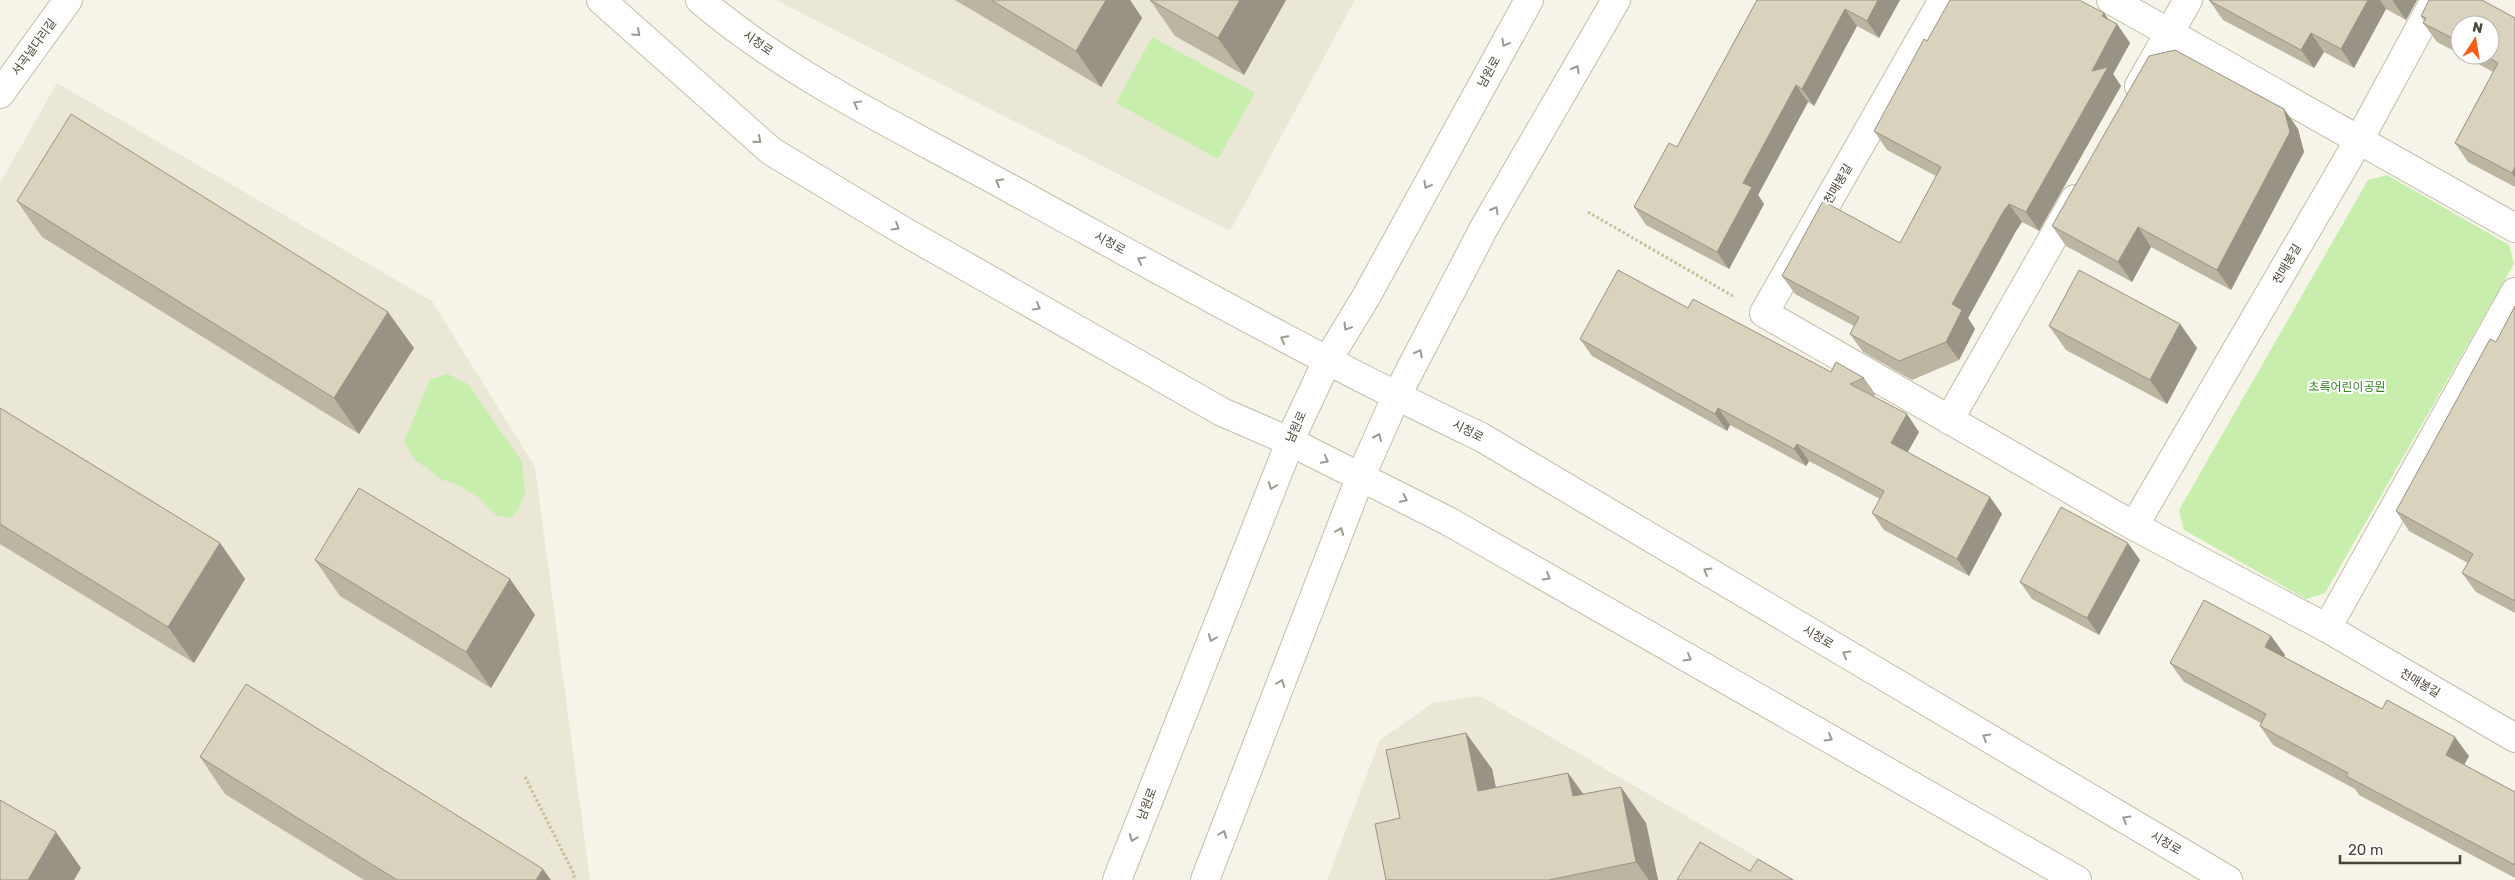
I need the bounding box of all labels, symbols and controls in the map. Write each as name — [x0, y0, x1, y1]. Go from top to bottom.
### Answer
north arrow — [2450, 15, 2500, 65]
street label: 서곡널다리길 — [9, 16, 59, 78]
text: N — [2471, 18, 2484, 37]
one-way arrow — [631, 27, 640, 36]
street label: 시청로 — [740, 28, 776, 58]
one-way arrow — [1501, 37, 1511, 46]
street label: 남원로 — [1475, 54, 1503, 90]
one-way arrow — [1570, 65, 1580, 74]
one-way arrow — [853, 100, 862, 110]
one-way arrow — [753, 135, 762, 144]
street label: 천매봉길 — [1821, 161, 1855, 207]
one-way arrow — [995, 178, 1004, 188]
one-way arrow — [1423, 180, 1433, 189]
one-way arrow — [1489, 206, 1499, 215]
one-way arrow — [890, 220, 899, 230]
street label: 시청로 — [1092, 229, 1128, 257]
street label: 천매봉길 — [2270, 241, 2304, 287]
one-way arrow — [1138, 257, 1147, 267]
one-way arrow — [1032, 301, 1041, 311]
one-way arrow — [1344, 321, 1354, 330]
one-way arrow — [1280, 335, 1289, 345]
one-way arrow — [1413, 350, 1423, 359]
park label: 초록어린이공원 — [2308, 380, 2386, 394]
street label: 남원로 — [1283, 409, 1309, 445]
street label: 시청로 — [1450, 417, 1486, 445]
one-way arrow — [1372, 433, 1383, 442]
one-way arrow — [1319, 454, 1328, 464]
one-way arrow — [1267, 481, 1278, 490]
one-way arrow — [1399, 493, 1408, 504]
one-way arrow — [1333, 527, 1344, 536]
one-way arrow — [1703, 567, 1712, 577]
one-way arrow — [1541, 571, 1550, 581]
street label: 시청로 — [1800, 622, 1836, 652]
one-way arrow — [1208, 633, 1218, 641]
one-way arrow — [1843, 650, 1852, 660]
one-way arrow — [1682, 651, 1691, 661]
street label: 천매봉길 — [2397, 666, 2443, 700]
one-way arrow — [1275, 679, 1285, 688]
one-way arrow — [1823, 732, 1832, 742]
one-way arrow — [1983, 733, 1992, 743]
street label: 남원로 — [1135, 786, 1159, 822]
one-way arrow — [2122, 816, 2131, 826]
street label: 시청로 — [2148, 828, 2184, 858]
one-way arrow — [1217, 831, 1227, 839]
scale bar — [2340, 832, 2460, 864]
one-way arrow — [1129, 833, 1139, 841]
text: 20 m — [2348, 841, 2383, 859]

